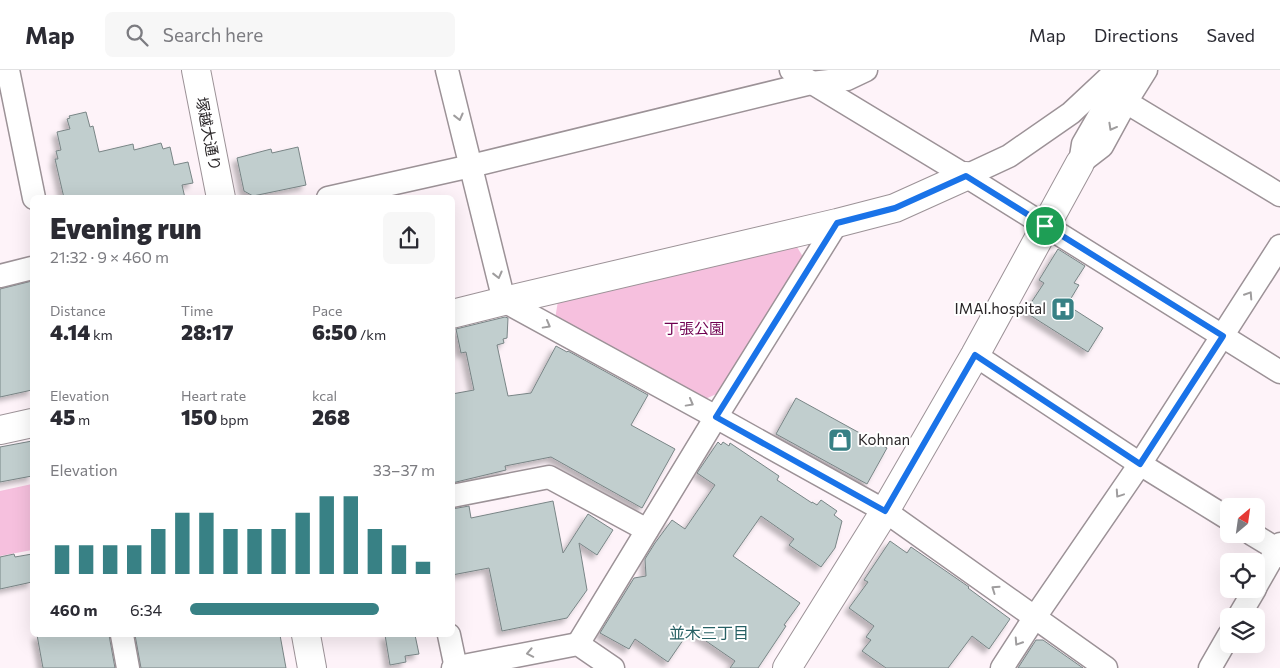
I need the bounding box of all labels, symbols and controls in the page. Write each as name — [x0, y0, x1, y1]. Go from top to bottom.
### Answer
search box — [105, 12, 455, 57]
text: Map — [25, 20, 75, 49]
icon: search — [123, 21, 151, 49]
text: Search here — [163, 23, 263, 46]
text: Map — [1029, 24, 1066, 46]
text: Directions — [1094, 24, 1178, 46]
text: Saved — [1206, 24, 1255, 46]
street label: 塚越大通り — [193, 95, 225, 172]
one-way arrow — [453, 113, 464, 122]
one-way arrow — [1109, 122, 1119, 131]
pin — [1024, 205, 1066, 247]
text: Evening run — [50, 211, 202, 245]
button: share — [383, 212, 435, 264]
icon: arrive — [1031, 212, 1059, 240]
text: 21:32 · 9 × 460 m — [50, 247, 169, 266]
one-way arrow — [492, 271, 503, 280]
one-way arrow — [1243, 291, 1252, 300]
hospital icon: IMAI.hospital — [1050, 296, 1076, 322]
place label: IMAI.hospital — [955, 299, 1046, 317]
text: Distance — [50, 302, 106, 319]
text: Time — [181, 302, 213, 319]
text: Pace — [312, 302, 342, 319]
one-way arrow — [542, 318, 551, 328]
text: 4.14 — [50, 319, 90, 344]
text: 28:17 — [181, 319, 234, 344]
text: 6:50 — [312, 319, 357, 344]
park label: 丁張公園 — [664, 319, 724, 337]
text: km — [90, 326, 113, 343]
text: /km — [357, 326, 386, 343]
text: Elevation — [50, 387, 109, 404]
text: Heart rate — [181, 387, 246, 404]
text: kcal — [312, 387, 337, 404]
one-way arrow — [684, 396, 693, 406]
text: 45 — [50, 404, 75, 429]
text: 150 — [181, 404, 217, 429]
text: 268 — [312, 404, 350, 429]
text: m — [75, 411, 90, 428]
text: bpm — [217, 411, 249, 428]
shop icon: Kohnan — [827, 427, 853, 453]
place label: Kohnan — [858, 430, 910, 448]
text: Elevation — [50, 460, 118, 479]
text: 33–37 m — [373, 460, 435, 479]
one-way arrow — [1116, 488, 1125, 497]
north arrow — [1220, 498, 1265, 542]
map controls — [1220, 498, 1265, 653]
button: locate — [1220, 553, 1265, 598]
one-way arrow — [991, 586, 1001, 595]
text: 460 m — [50, 600, 97, 619]
text: 6:34 — [130, 600, 162, 619]
button: layers — [1220, 608, 1265, 653]
district label: 並木三丁目 — [669, 623, 749, 642]
one-way arrow — [1015, 637, 1024, 646]
one-way arrow — [526, 648, 535, 658]

